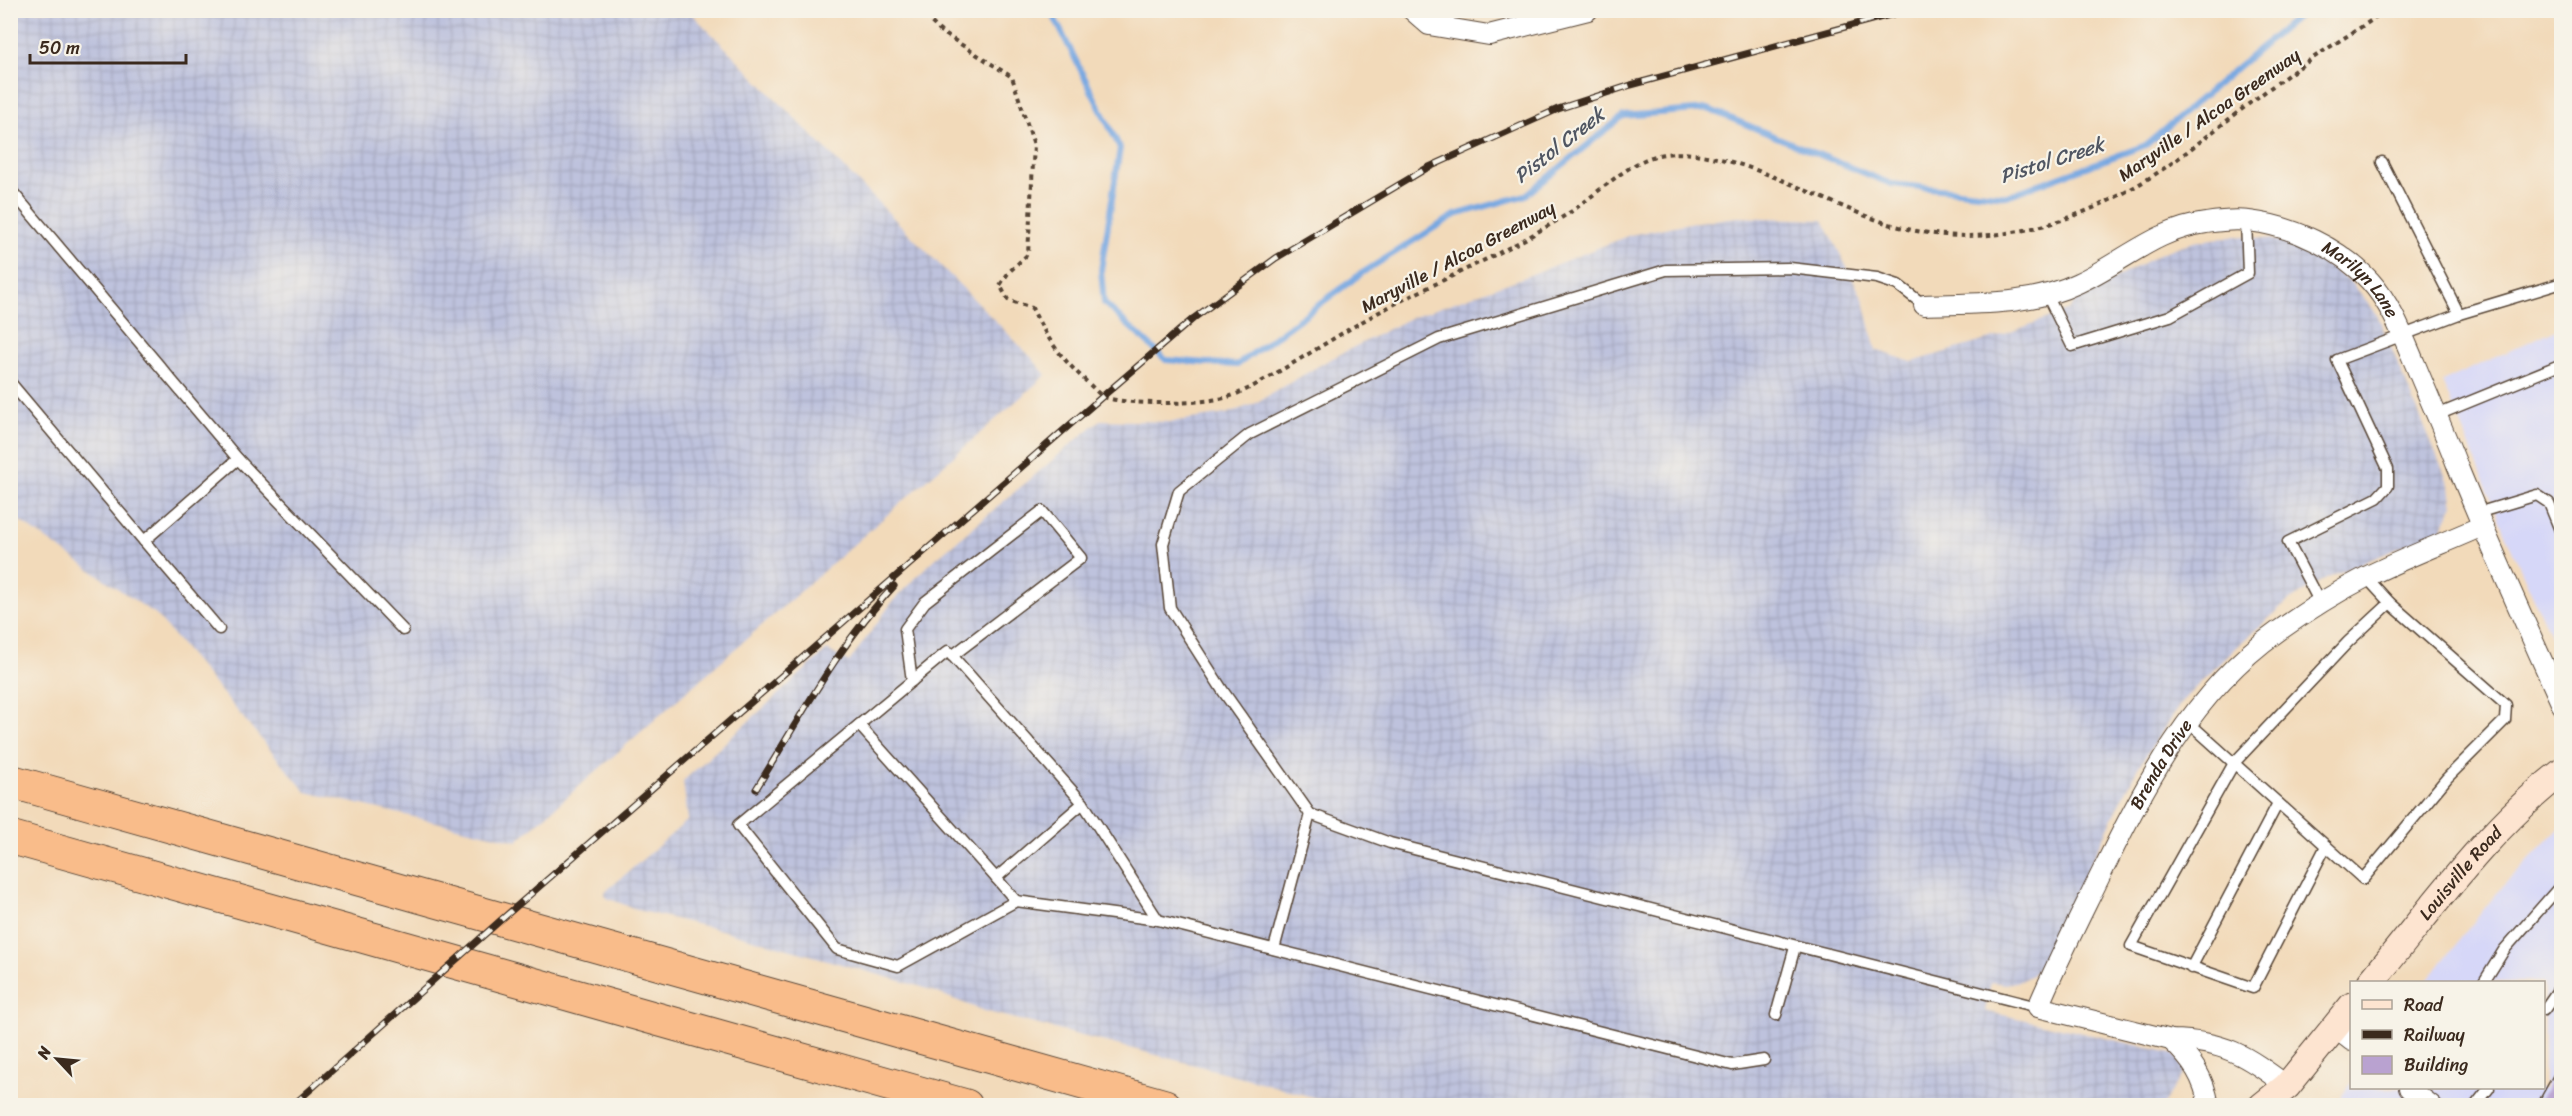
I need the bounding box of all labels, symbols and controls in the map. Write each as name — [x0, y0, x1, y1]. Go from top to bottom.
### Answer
scale bar — [30, 27, 186, 65]
text: 50 m — [39, 32, 80, 64]
street label: Maryville / Alcoa Greenway — [2111, 39, 2308, 190]
water label: Pistol Creek — [1506, 97, 1614, 192]
water label: Pistol Creek — [1995, 126, 2111, 194]
street label: Maryville / Alcoa Greenway — [1355, 192, 1562, 322]
street label: Marilyn Lane — [2316, 231, 2408, 324]
street label: Brenda Drive — [2121, 712, 2201, 815]
street label: Louisville Road — [2410, 817, 2511, 928]
legend — [2350, 981, 2545, 1089]
text: Road — [2404, 989, 2444, 1021]
text: Railway — [2404, 1019, 2466, 1051]
north arrow — [27, 1029, 87, 1089]
text: N — [28, 1040, 60, 1065]
text: Building — [2404, 1049, 2468, 1081]

